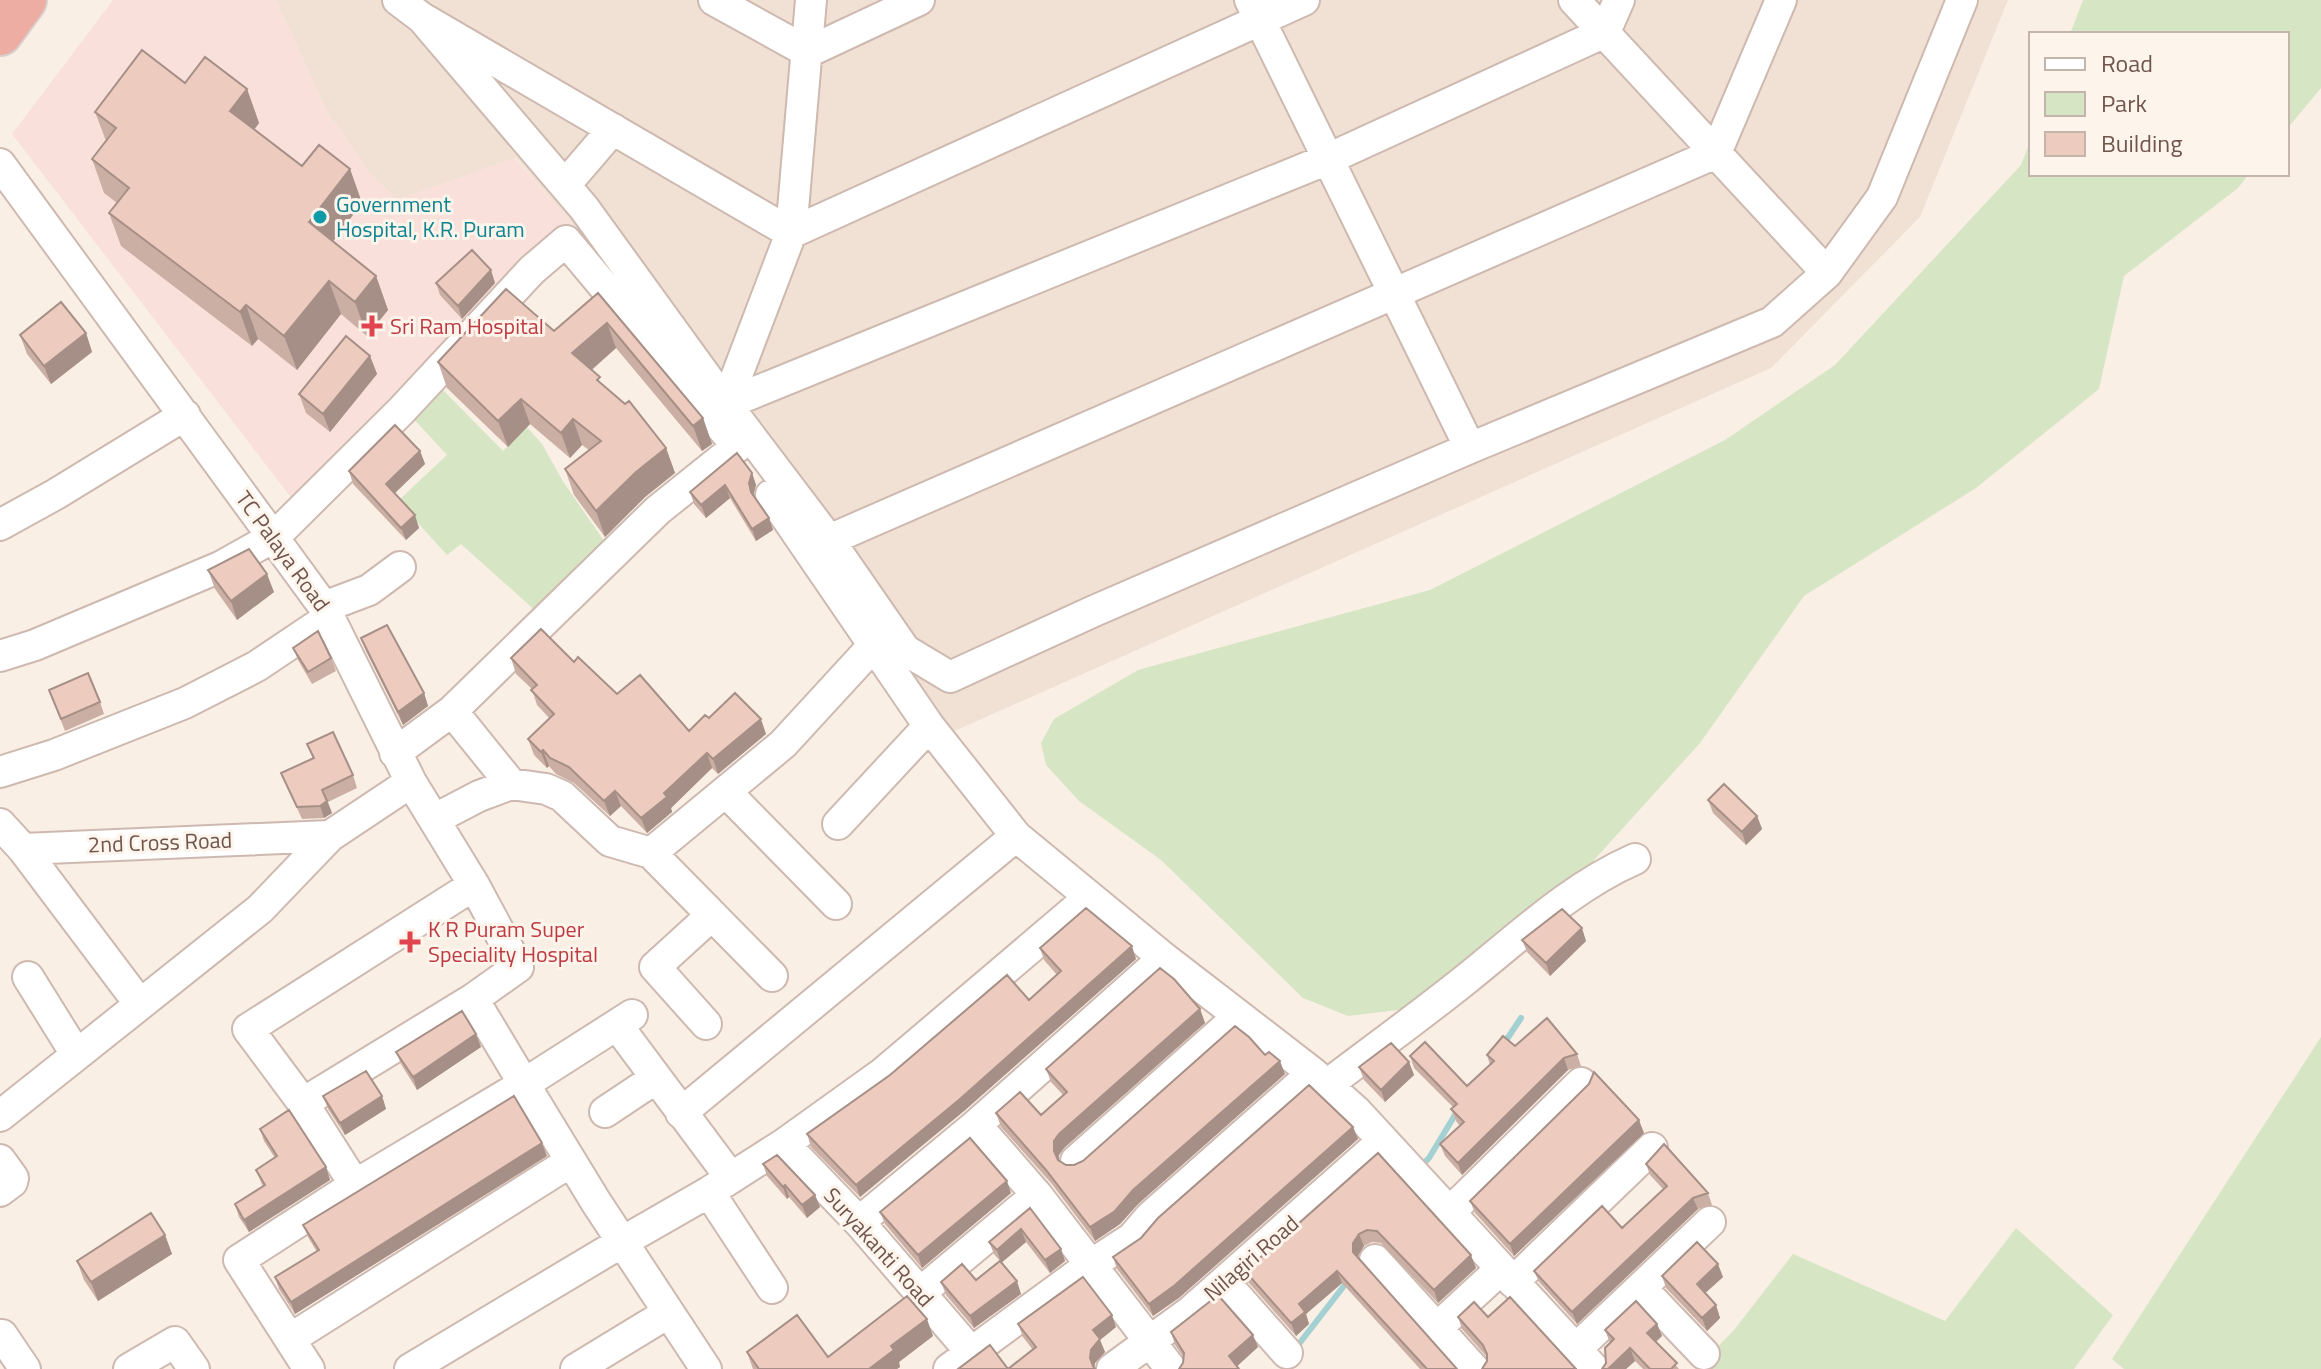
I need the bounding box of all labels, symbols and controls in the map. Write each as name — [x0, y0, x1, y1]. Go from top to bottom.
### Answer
legend — [2029, 32, 2289, 176]
text: Road — [2101, 45, 2153, 81]
text: Park — [2101, 85, 2147, 121]
text: Building — [2101, 125, 2183, 161]
place label: Government Hospital, K.R. Puram — [336, 187, 525, 246]
marker: Government Hospital, K.R. Puram — [311, 208, 329, 226]
place label: Sri Ram Hospital — [390, 309, 544, 343]
marker: Sri Ram Hospital — [361, 315, 383, 337]
street label: TC Palaya Road — [228, 484, 338, 618]
street label: 2nd Cross Road — [87, 822, 233, 862]
place label: K R Puram Super Speciality Hospital — [428, 912, 598, 971]
marker: K R Puram Super Speciality Hospital — [399, 931, 421, 953]
street label: Suryakanti Road — [816, 1180, 942, 1314]
street label: Nilagiri Road — [1196, 1207, 1306, 1309]

